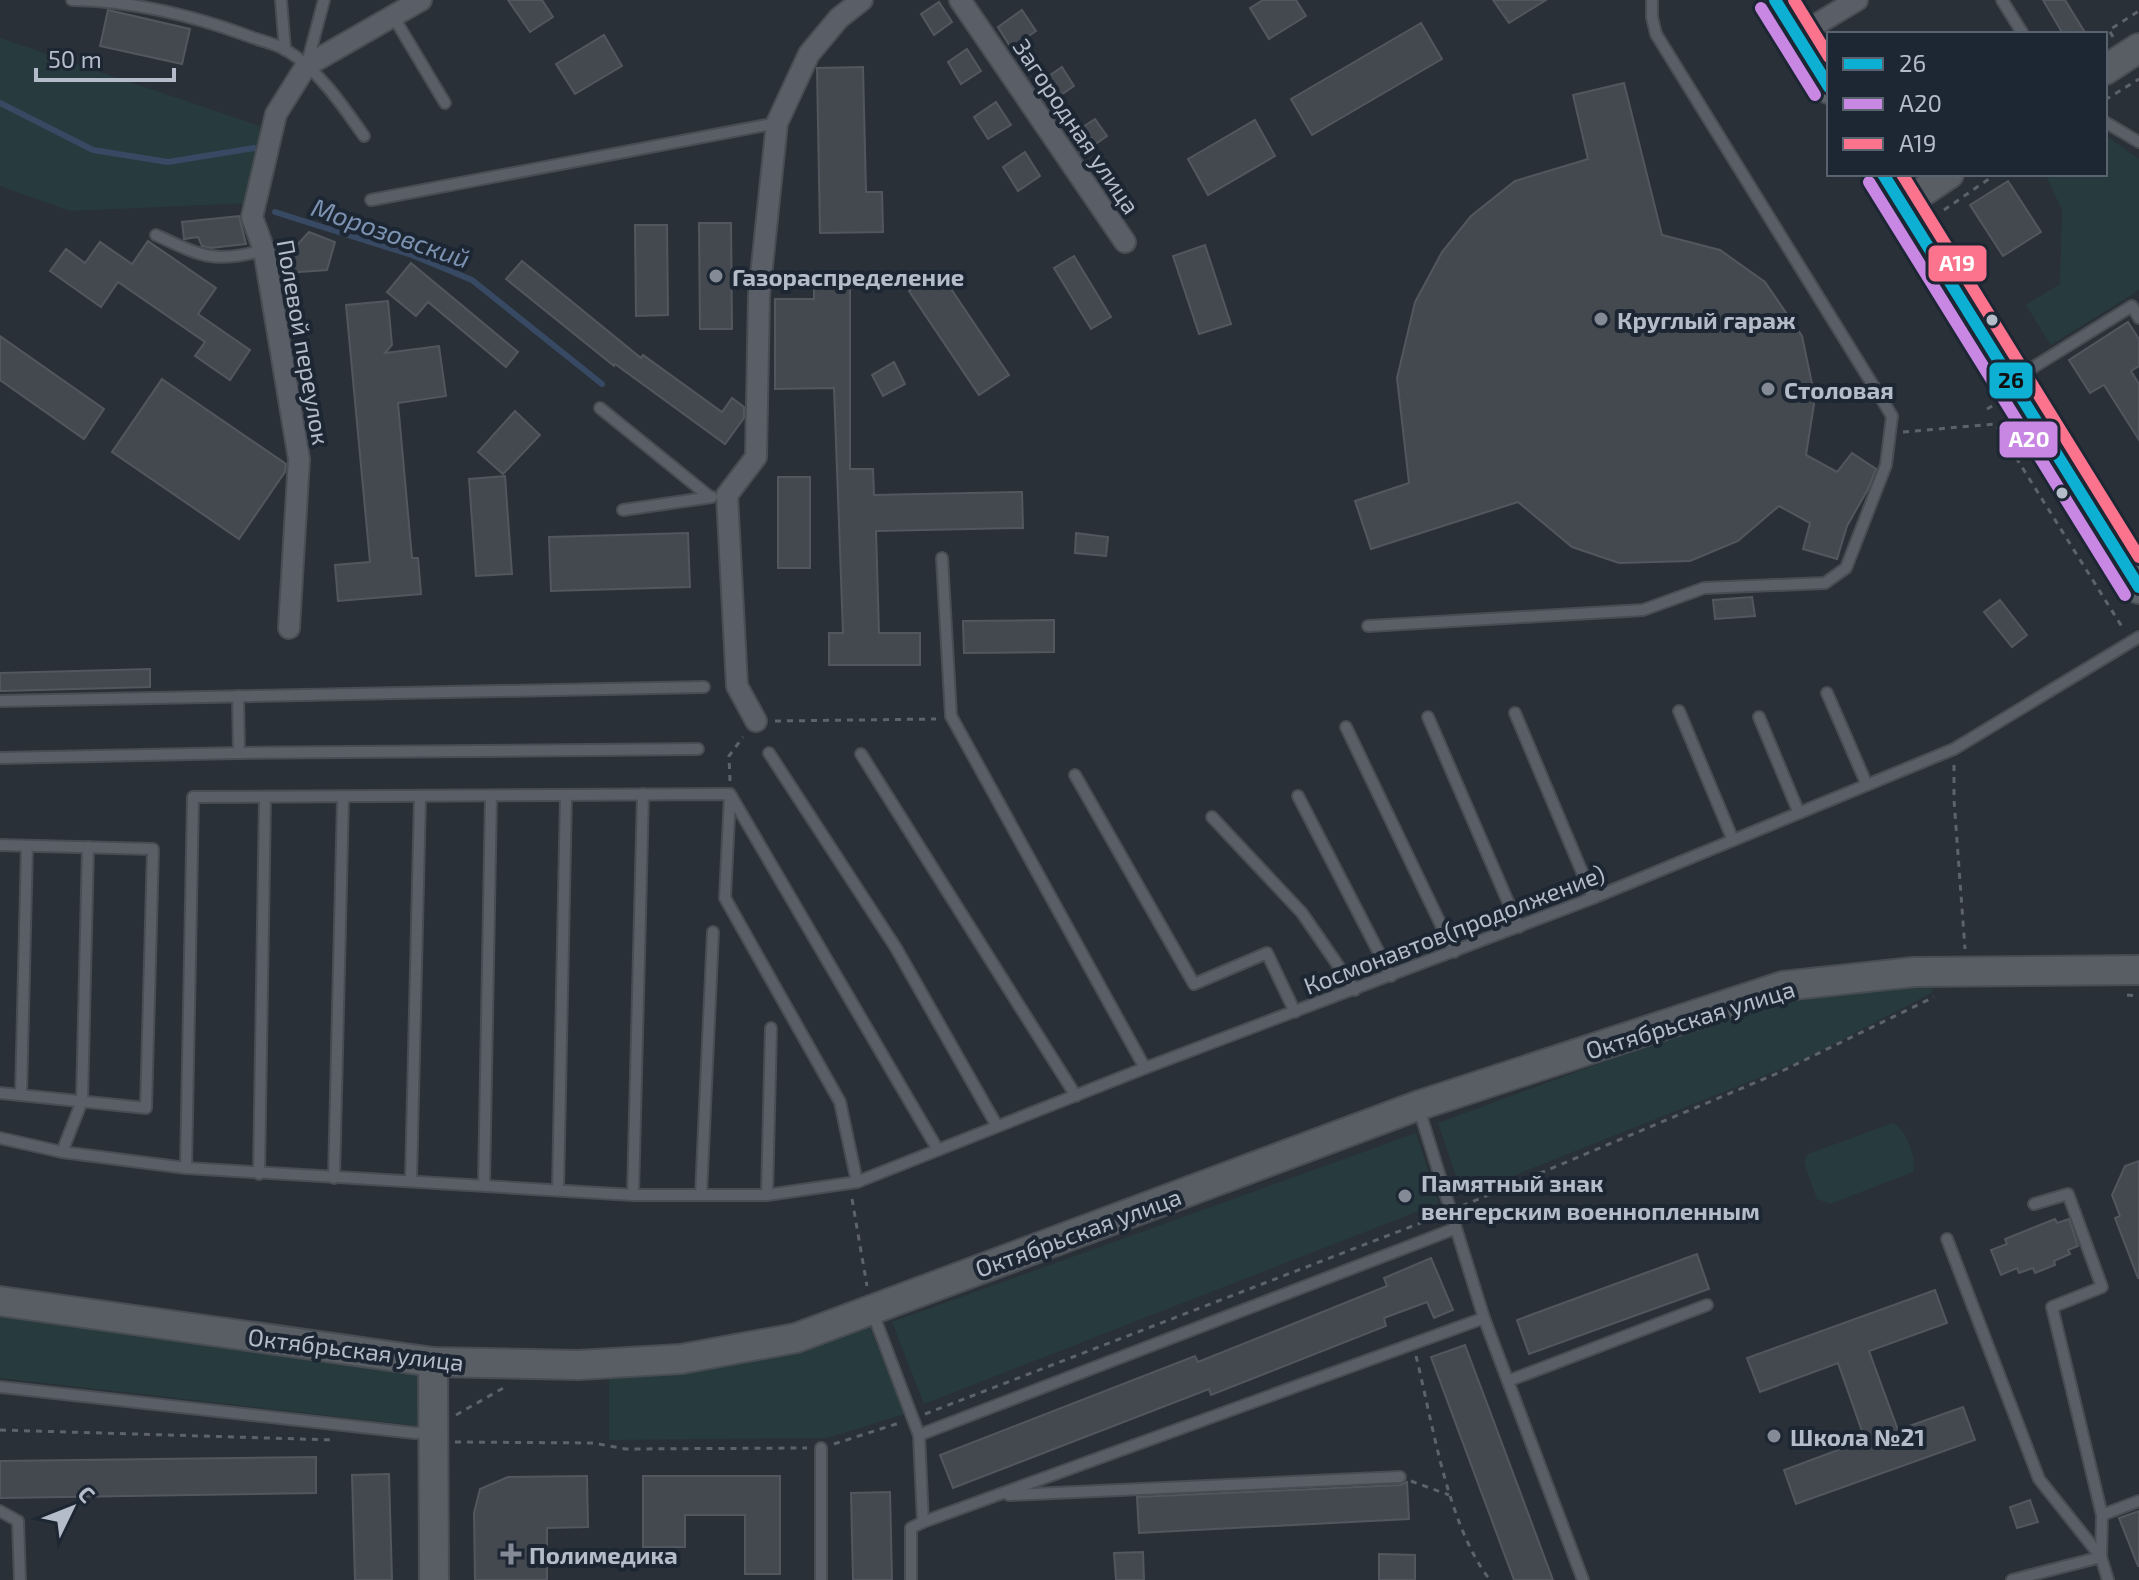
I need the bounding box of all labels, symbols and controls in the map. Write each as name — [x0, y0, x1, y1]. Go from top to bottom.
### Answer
scale bar — [36, 32, 174, 82]
legend — [1827, 32, 2107, 176]
street label: Загородная улица — [1007, 33, 1146, 220]
text: 50 m — [48, 44, 102, 73]
text: 26 — [1899, 48, 1926, 77]
text: А20 — [1899, 88, 1942, 117]
text: A19 — [1899, 128, 1936, 157]
water label: Морозовский — [308, 190, 474, 274]
street label: Полевой переулок — [271, 237, 336, 447]
line badge: A19 — [1927, 244, 1988, 283]
text: A19 — [1939, 249, 1975, 275]
place label: Газораспределение — [732, 262, 964, 291]
marker: Газораспределение — [707, 267, 725, 285]
place label: Круглый гараж — [1617, 305, 1796, 334]
marker: Круглый гараж — [1592, 310, 1610, 328]
unlabelled marker — [1984, 312, 2000, 328]
line badge: 26 — [1988, 361, 2034, 400]
text: 26 — [1998, 366, 2024, 392]
place label: Столовая — [1784, 375, 1894, 404]
marker: Столовая — [1759, 380, 1777, 398]
line badge: А20 — [1998, 420, 2059, 459]
text: А20 — [2008, 425, 2050, 451]
unlabelled marker — [2054, 485, 2070, 501]
street label: Космонавтов(продолжение) — [1299, 858, 1609, 1000]
street label: Октябрьская улица — [1582, 973, 1798, 1066]
place label: Памятный знак венгерским военнопленным — [1421, 1168, 1760, 1225]
street label: Октябрьская улица — [971, 1181, 1185, 1284]
marker: Памятный знак венгерским военнопленным — [1396, 1187, 1414, 1205]
street label: Октябрьская улица — [246, 1321, 466, 1378]
place label: Школа №21 — [1790, 1422, 1925, 1451]
marker: Школа №21 — [1765, 1427, 1783, 1445]
north arrow — [32, 1468, 112, 1548]
text: С — [73, 1480, 101, 1507]
place label: Полимедика — [529, 1540, 678, 1569]
marker: Полимедика — [500, 1543, 522, 1565]

